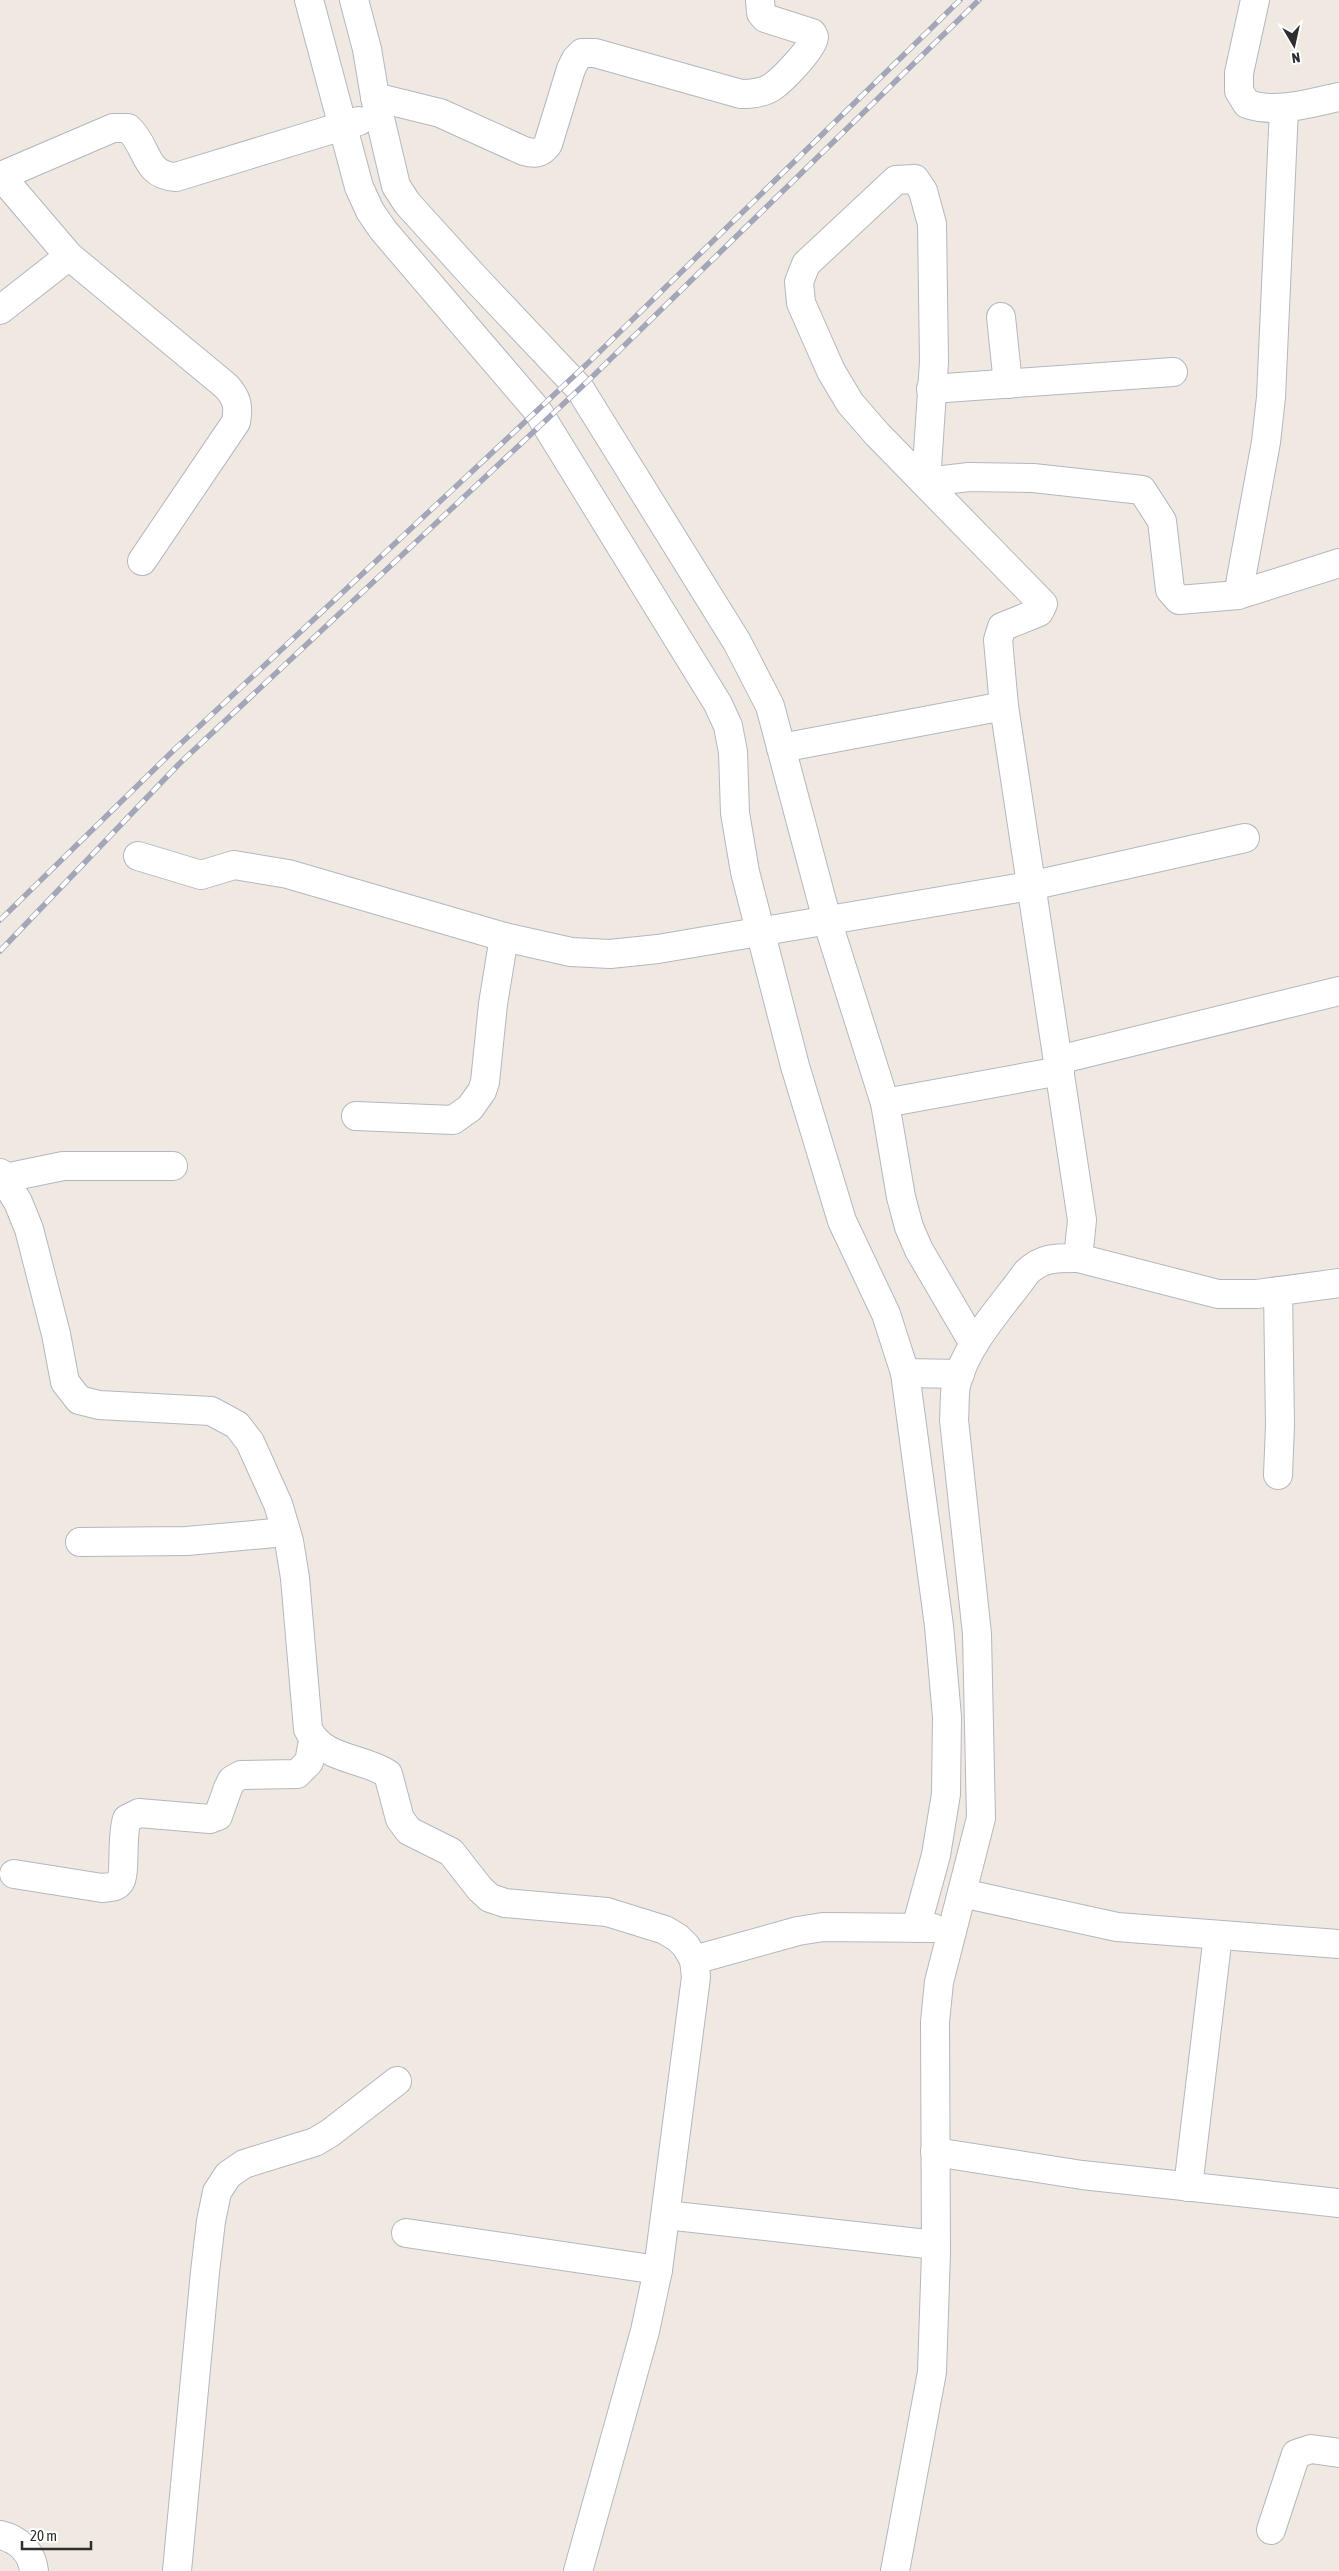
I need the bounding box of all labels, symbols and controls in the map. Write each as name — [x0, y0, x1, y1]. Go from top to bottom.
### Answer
north arrow — [1269, 20, 1319, 70]
text: N — [1291, 49, 1301, 66]
scale bar — [22, 2518, 91, 2550]
text: 20 m — [30, 2527, 57, 2544]

